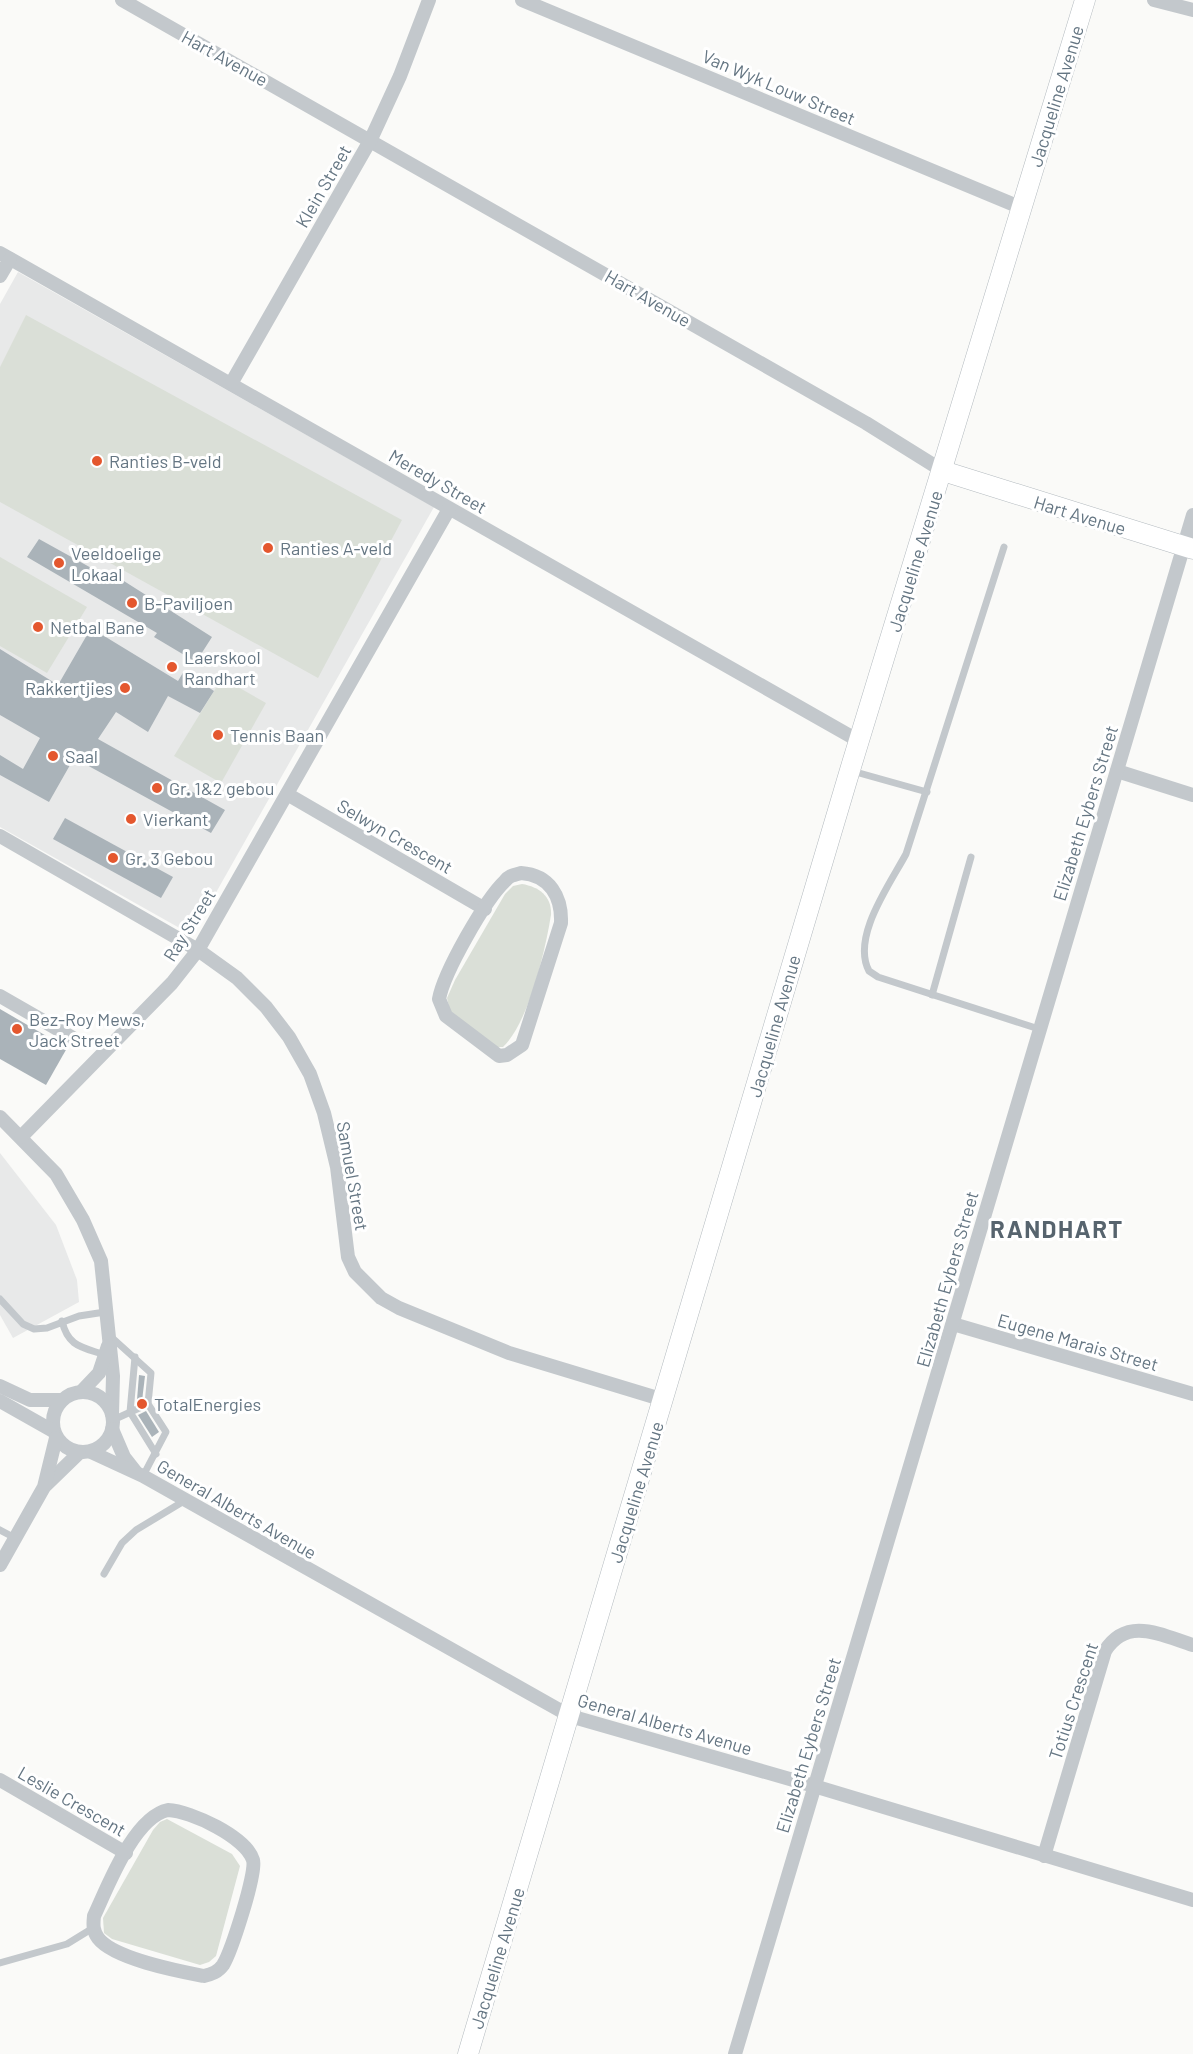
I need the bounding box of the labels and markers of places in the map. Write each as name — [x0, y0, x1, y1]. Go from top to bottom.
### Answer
place label: Ranties B-veld — [109, 450, 222, 472]
marker: Ranties B-veld — [90, 454, 104, 468]
place label: Ranties A-veld — [280, 537, 392, 559]
marker: Ranties A-veld — [261, 541, 275, 555]
place label: Veeldoelige Lokaal — [71, 542, 161, 585]
marker: Veeldoelige Lokaal — [52, 556, 66, 570]
place label: B-Paviljoen — [144, 592, 233, 614]
marker: B-Paviljoen — [125, 596, 139, 610]
place label: Netbal Bane — [50, 616, 145, 638]
marker: Netbal Bane — [31, 620, 45, 634]
place label: Laerskool Randhart — [184, 646, 261, 689]
marker: Laerskool Randhart — [165, 660, 179, 674]
place label: Rakkertjies — [25, 677, 113, 699]
marker: Rakkertjies — [118, 681, 132, 695]
place label: Tennis Baan — [230, 724, 324, 746]
marker: Tennis Baan — [211, 728, 225, 742]
place label: Saal — [65, 745, 98, 767]
marker: Saal — [46, 749, 60, 763]
place label: Gr. 1&2 gebou — [169, 777, 274, 799]
marker: Gr. 1&2 gebou — [150, 781, 164, 795]
place label: Vierkant — [143, 808, 209, 830]
marker: Vierkant — [124, 812, 138, 826]
place label: Gr. 3 Gebou — [125, 847, 213, 869]
marker: Gr. 3 Gebou — [106, 851, 120, 865]
place label: Bez-Roy Mews, Jack Street — [29, 1008, 145, 1051]
marker: Bez-Roy Mews, Jack Street — [10, 1022, 24, 1036]
place label: TotalEnergies — [154, 1393, 261, 1415]
marker: TotalEnergies — [135, 1397, 149, 1411]

